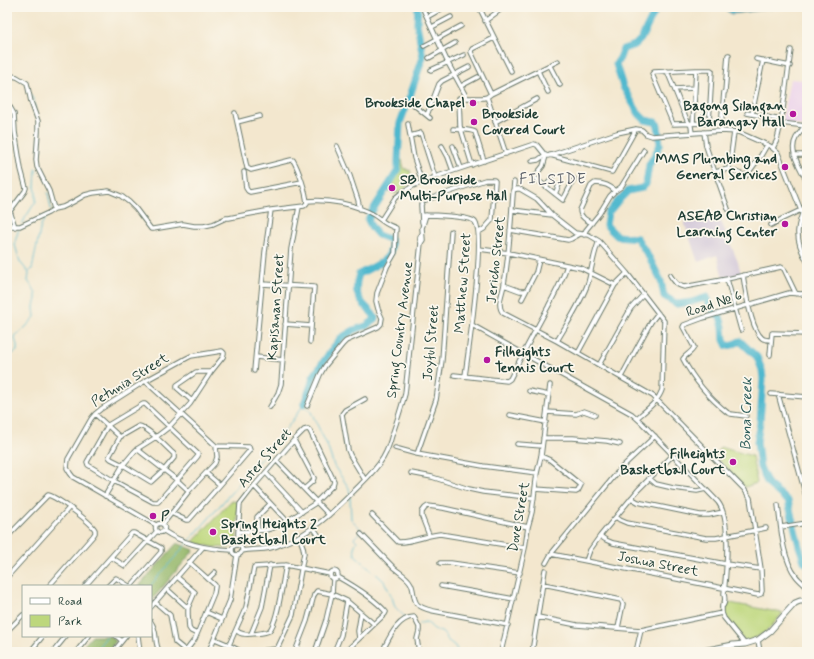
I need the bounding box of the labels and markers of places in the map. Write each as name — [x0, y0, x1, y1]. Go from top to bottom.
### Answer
place label: Brookside Chapel — [365, 94, 465, 112]
place label: Bagong Silangan Barangay Hall — [683, 97, 786, 132]
marker: Brookside Chapel — [468, 98, 478, 108]
place label: Brookside Covered Court — [482, 105, 566, 139]
marker: Bagong Silangan Barangay Hall — [788, 109, 798, 119]
marker: Brookside Covered Court — [469, 117, 479, 127]
place label: MMS Plumbing and General Services — [656, 150, 777, 184]
marker: MMS Plumbing and General Services — [780, 162, 790, 172]
place label: SB Brookside Multi-Purpose Hall — [400, 171, 507, 205]
marker: SB Brookside Multi-Purpose Hall — [387, 183, 397, 193]
place label: ASEAB Christian Learning Center — [677, 207, 777, 244]
marker: ASEAB Christian Learning Center — [780, 219, 790, 229]
place label: Filheights Tennis Court — [495, 343, 575, 377]
marker: Filheights Tennis Court — [482, 355, 492, 365]
place label: Filheights Basketball Court — [620, 445, 726, 479]
marker: Filheights Basketball Court — [728, 457, 738, 467]
place label: P — [161, 507, 170, 525]
marker: P — [148, 511, 158, 521]
place label: Spring Heights 2 Basketball Court — [221, 515, 327, 549]
marker: Spring Heights 2 Basketball Court — [208, 527, 218, 537]

